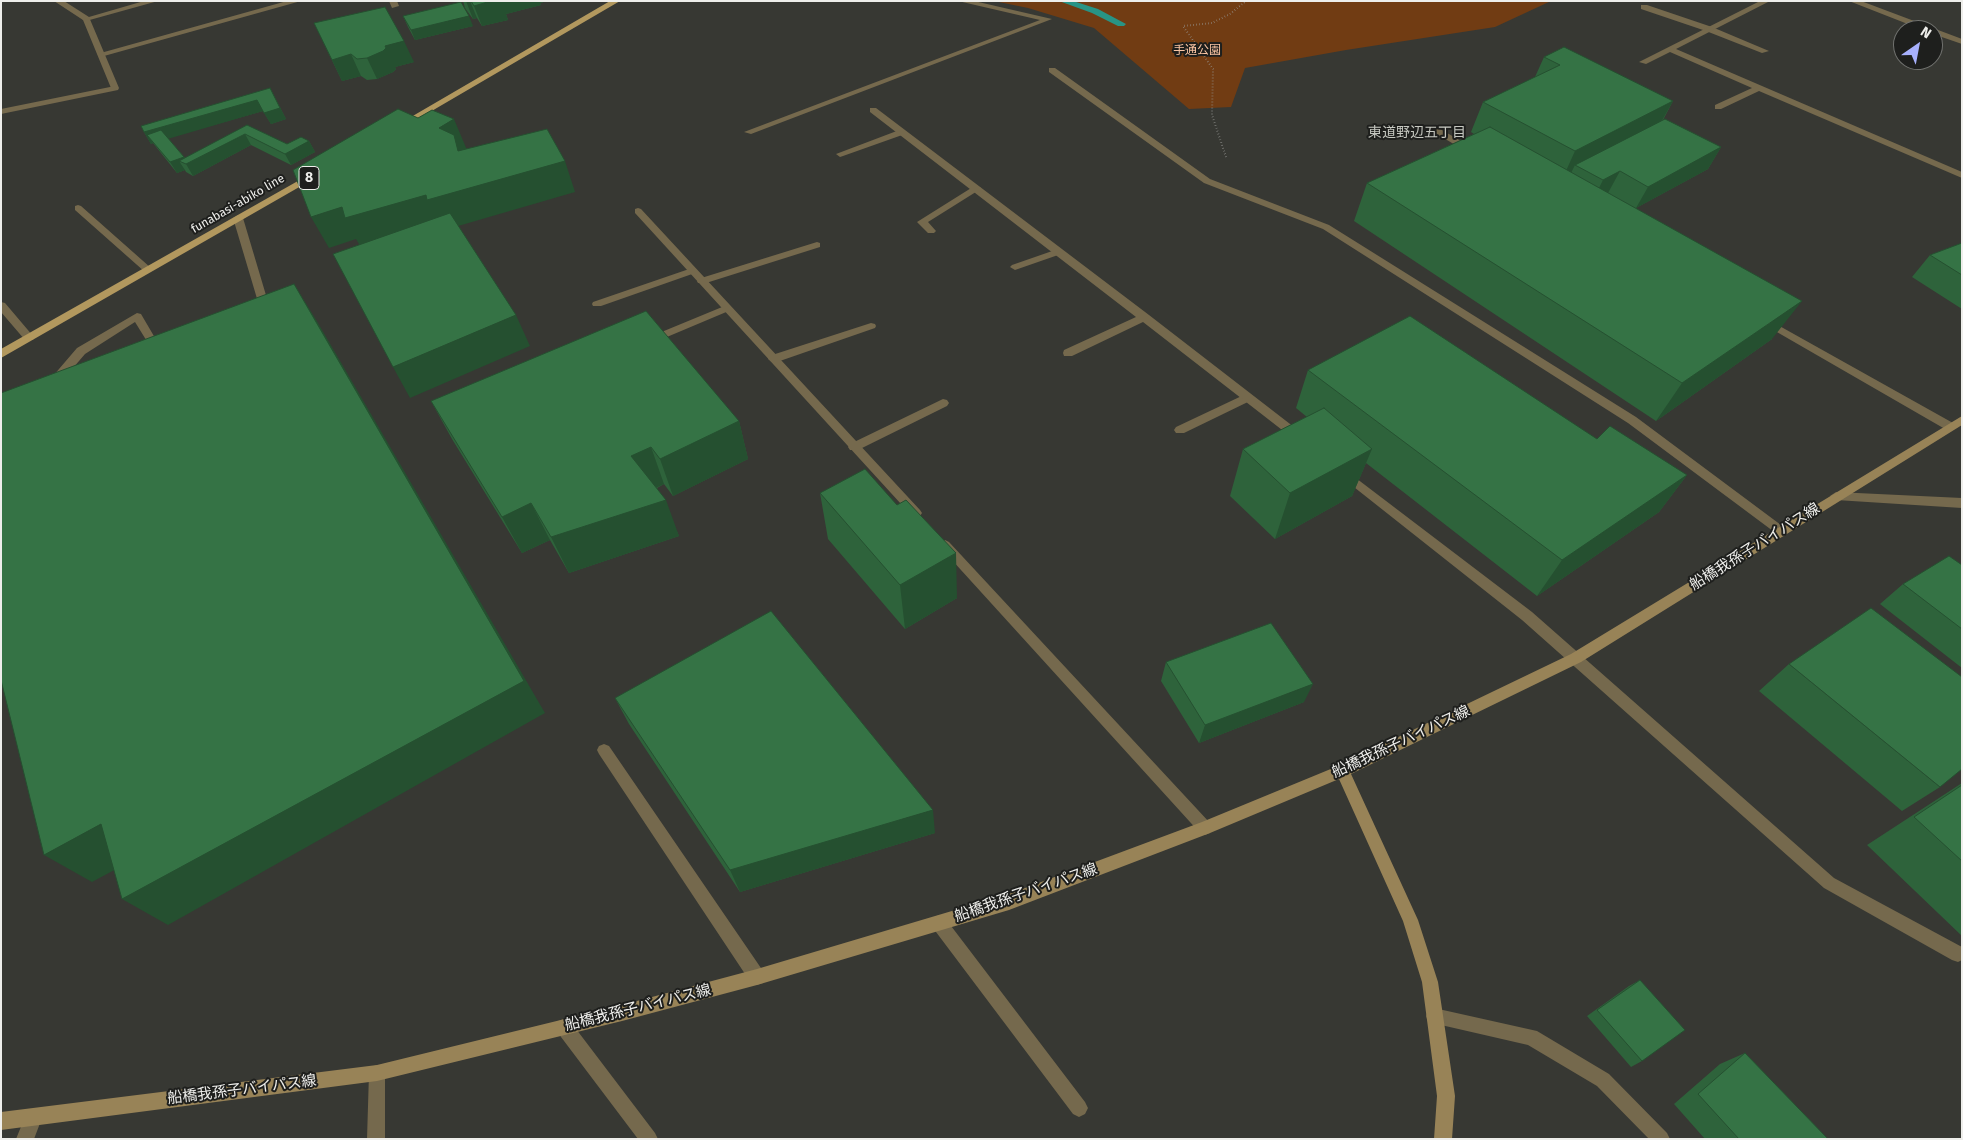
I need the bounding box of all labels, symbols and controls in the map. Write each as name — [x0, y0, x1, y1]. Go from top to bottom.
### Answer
north arrow — [1893, 20, 1943, 70]
text: N — [1917, 23, 1934, 42]
park label: 手通公園 — [1173, 44, 1221, 58]
district label: 東道野辺五丁目 — [1368, 125, 1466, 141]
road number: 8 — [299, 167, 319, 190]
street label: funabasi-abiko line — [189, 171, 287, 237]
street label: 船橋我孫子バイパス線 — [1687, 500, 1823, 594]
street label: 船橋我孫子バイパス線 — [1329, 702, 1473, 782]
street label: 船橋我孫子バイパス線 — [952, 860, 1100, 926]
street label: 船橋我孫子バイパス線 — [563, 981, 713, 1035]
street label: 船橋我孫子バイパス線 — [166, 1072, 318, 1108]

